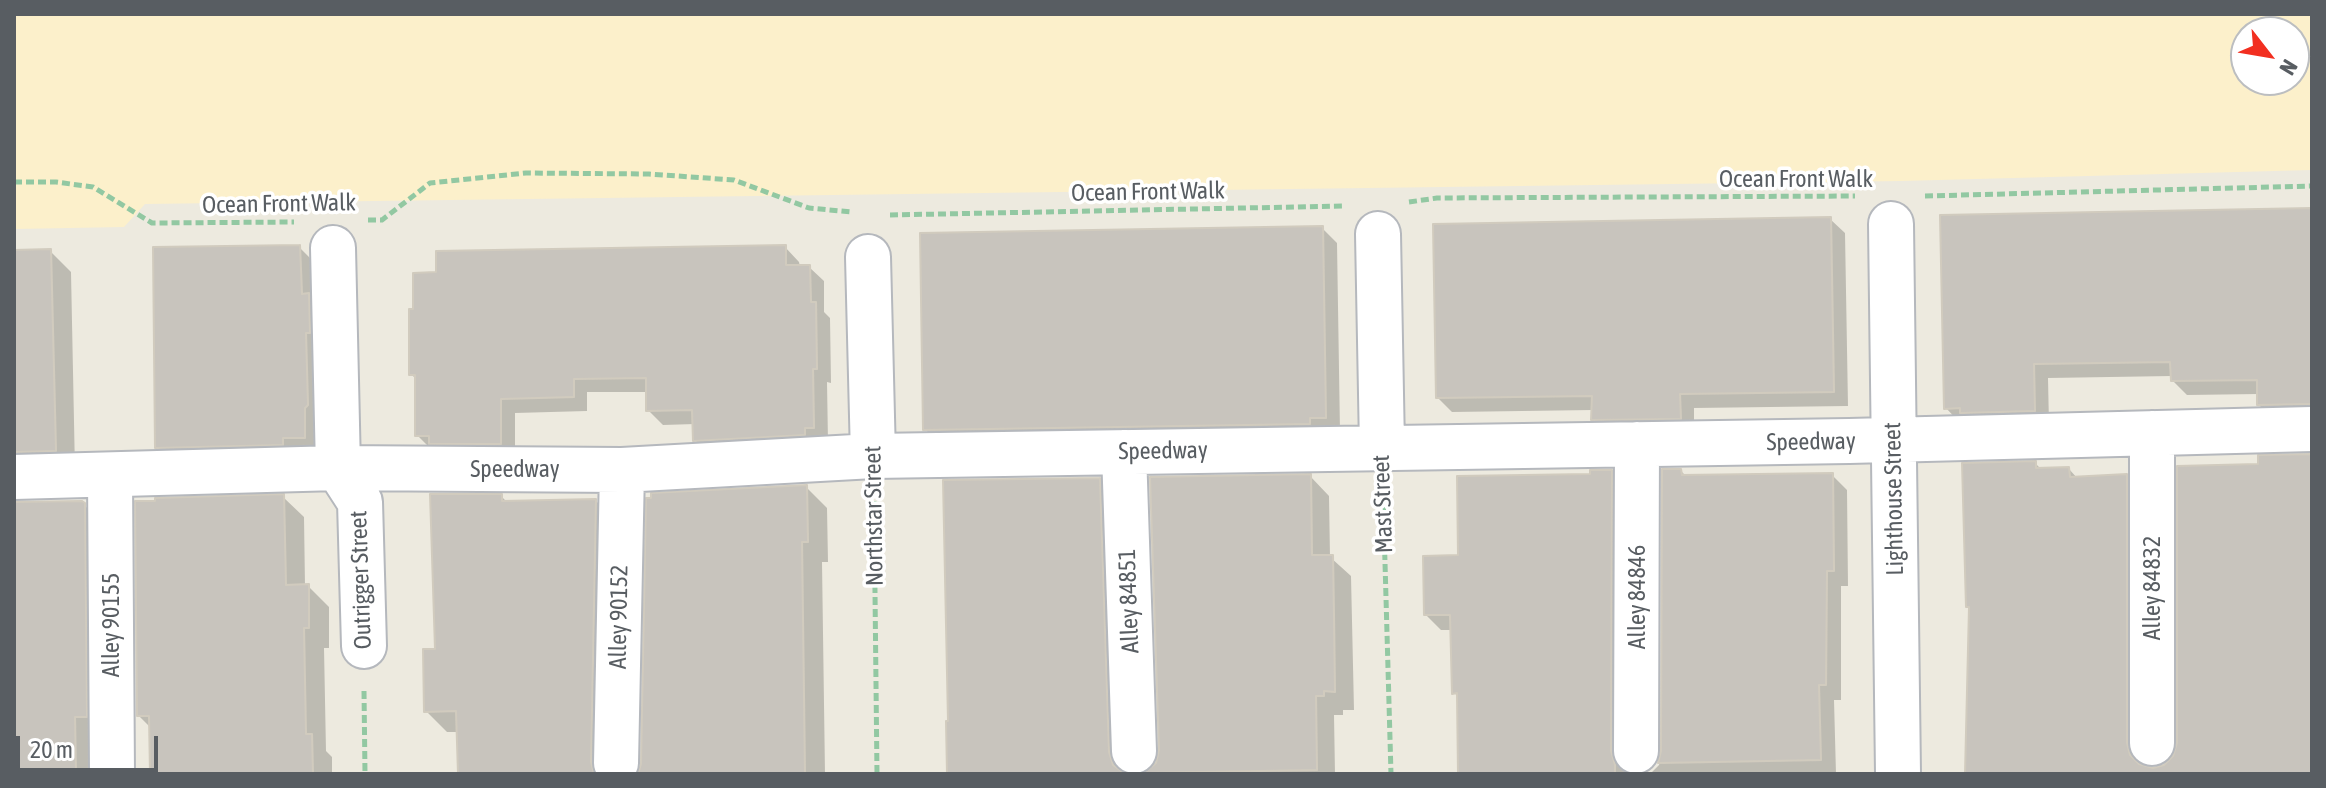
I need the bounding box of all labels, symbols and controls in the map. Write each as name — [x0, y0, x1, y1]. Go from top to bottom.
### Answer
north arrow — [2230, 16, 2310, 96]
text: N — [2274, 55, 2303, 80]
street label: Ocean Front Walk — [1719, 165, 1873, 193]
street label: Ocean Front Walk — [1071, 176, 1225, 208]
street label: Ocean Front Walk — [202, 188, 356, 220]
street label: Lighthouse Street — [1878, 422, 1910, 576]
street label: Speedway — [1766, 427, 1856, 457]
street label: Speedway — [1118, 436, 1208, 466]
street label: Northstar Street — [858, 446, 890, 586]
street label: Mast Street — [1367, 454, 1399, 554]
street label: Speedway — [470, 455, 560, 483]
street label: Outrigger Street — [344, 510, 378, 650]
street label: Alley 84832 — [2138, 536, 2166, 640]
street label: Alley 84846 — [1623, 545, 1651, 649]
street label: Alley 84851 — [1113, 548, 1145, 654]
street label: Alley 90152 — [604, 565, 634, 669]
street label: Alley 90155 — [97, 573, 125, 677]
scale bar — [20, 720, 162, 770]
text: 20 m — [30, 736, 73, 763]

